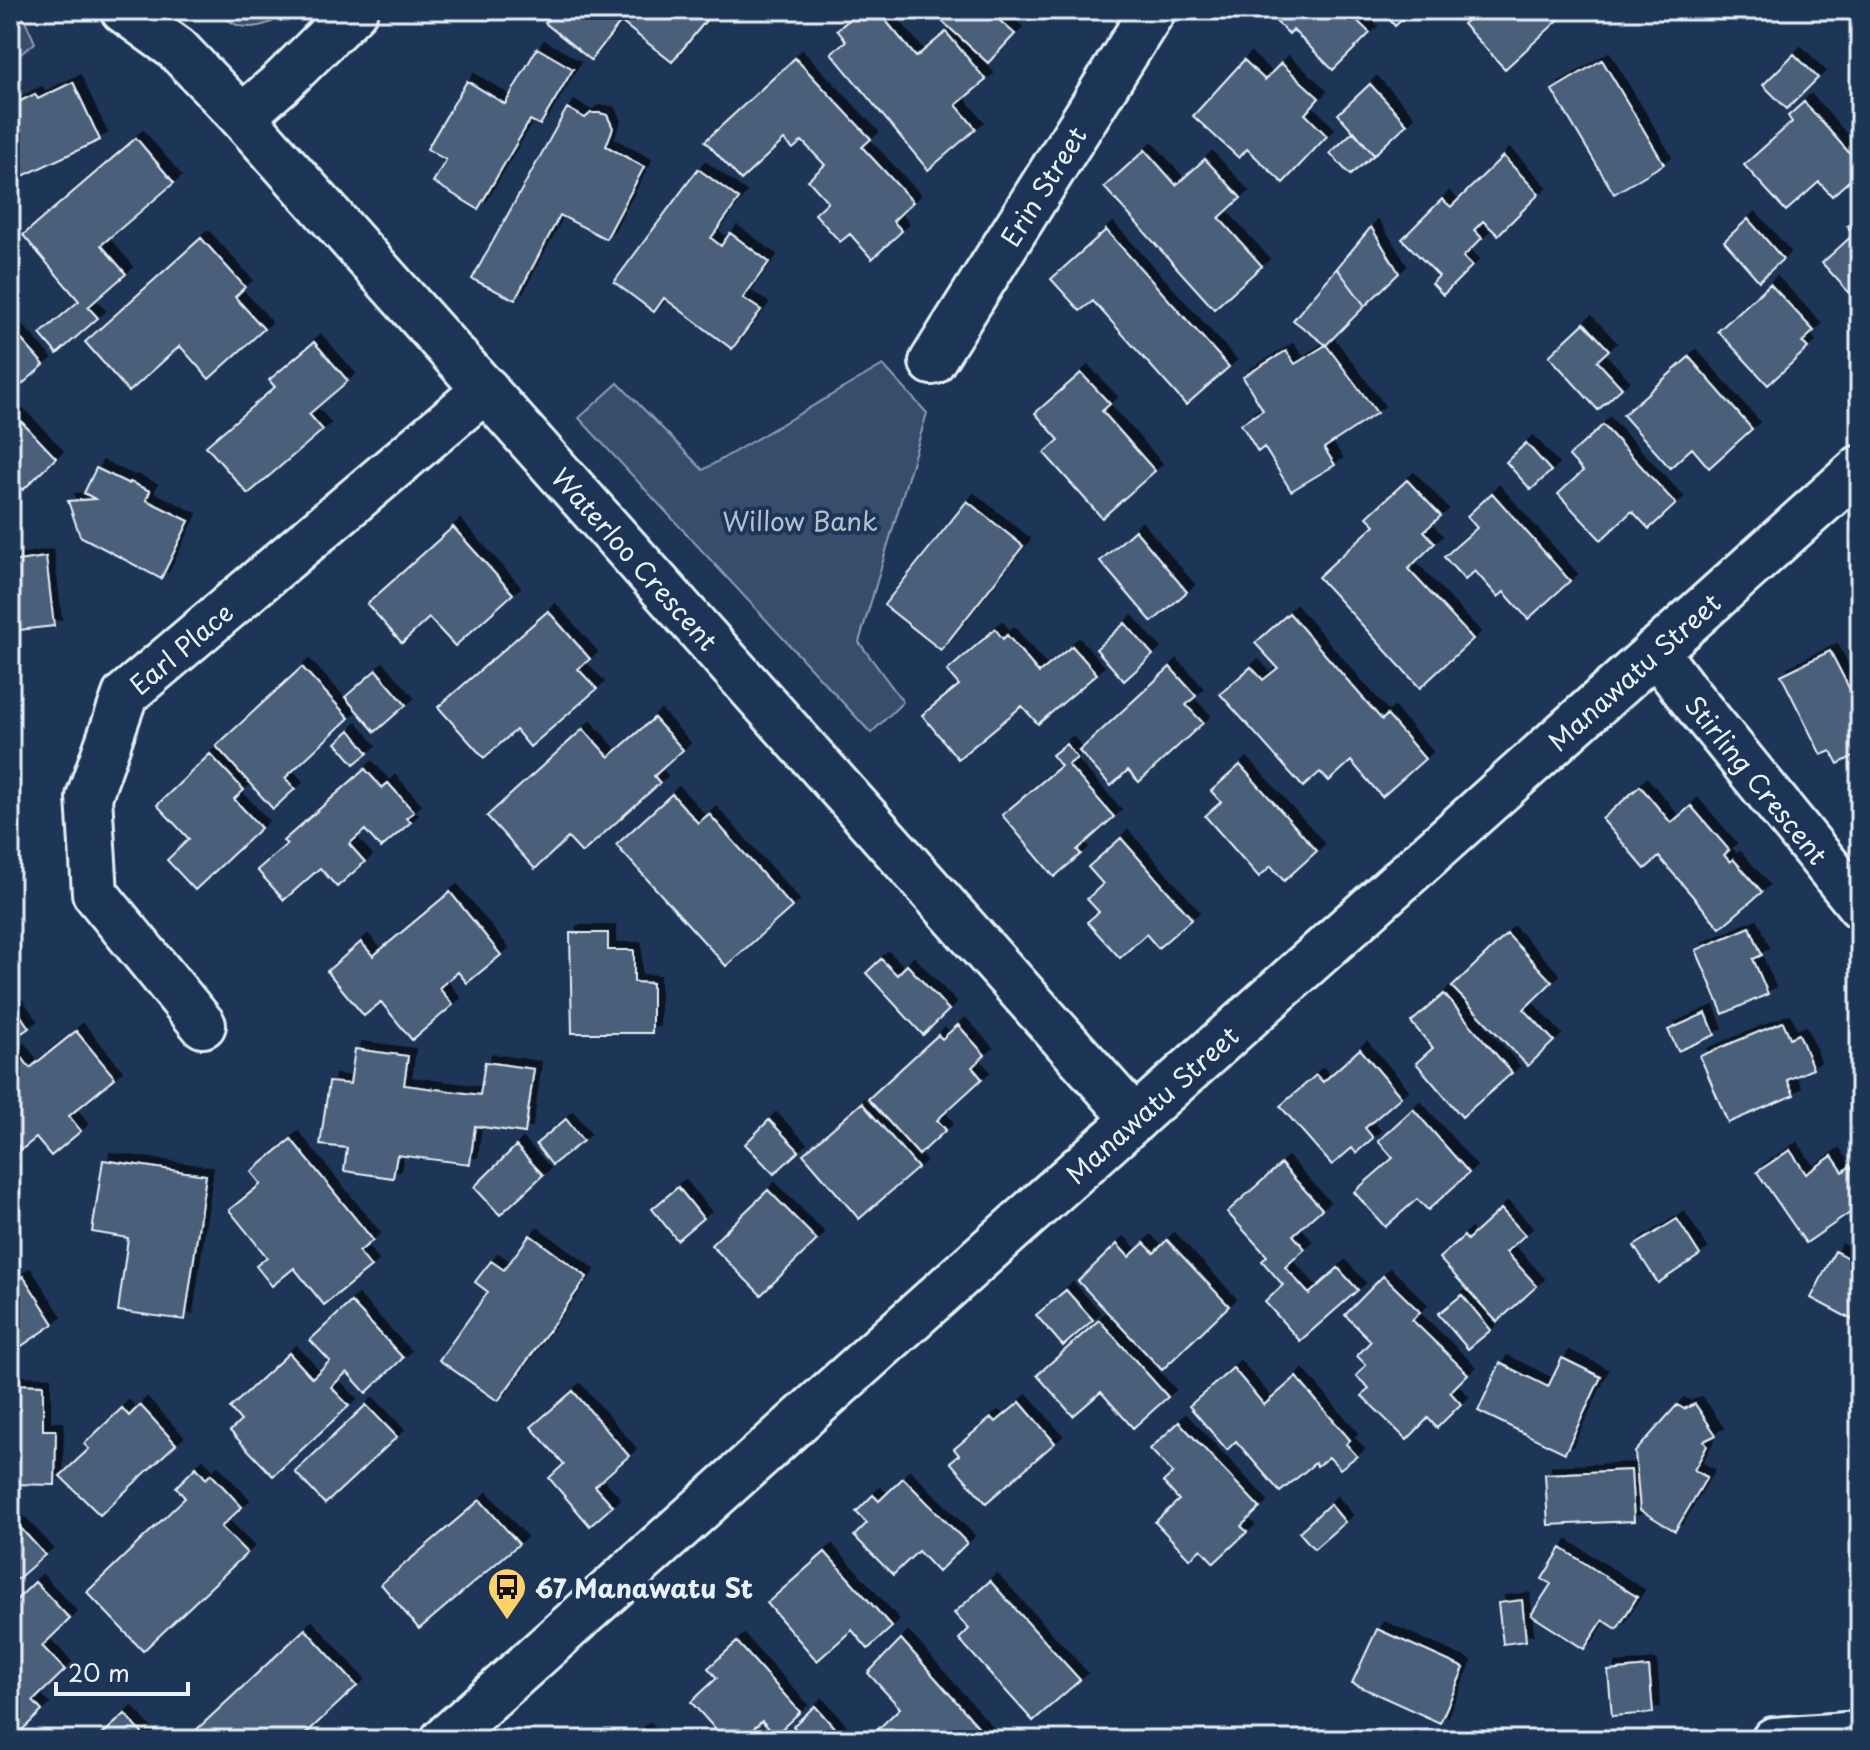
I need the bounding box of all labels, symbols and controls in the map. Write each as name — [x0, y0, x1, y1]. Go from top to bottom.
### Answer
street label: Erin Street — [990, 118, 1095, 253]
street label: Waterloo Crescent — [543, 458, 728, 659]
park label: Willow Bank — [722, 501, 878, 540]
street label: Manawatu Street — [1539, 583, 1729, 759]
street label: Earl Place — [121, 592, 241, 703]
street label: Stirling Crescent — [1676, 686, 1838, 872]
street label: Manawatu Street — [1056, 1016, 1246, 1192]
bus stop icon: 67 Manawatu St — [486, 1566, 528, 1621]
place label: 67 Manawatu St — [535, 1568, 753, 1607]
scale bar — [56, 1646, 188, 1696]
text: 20 m — [68, 1654, 130, 1690]

